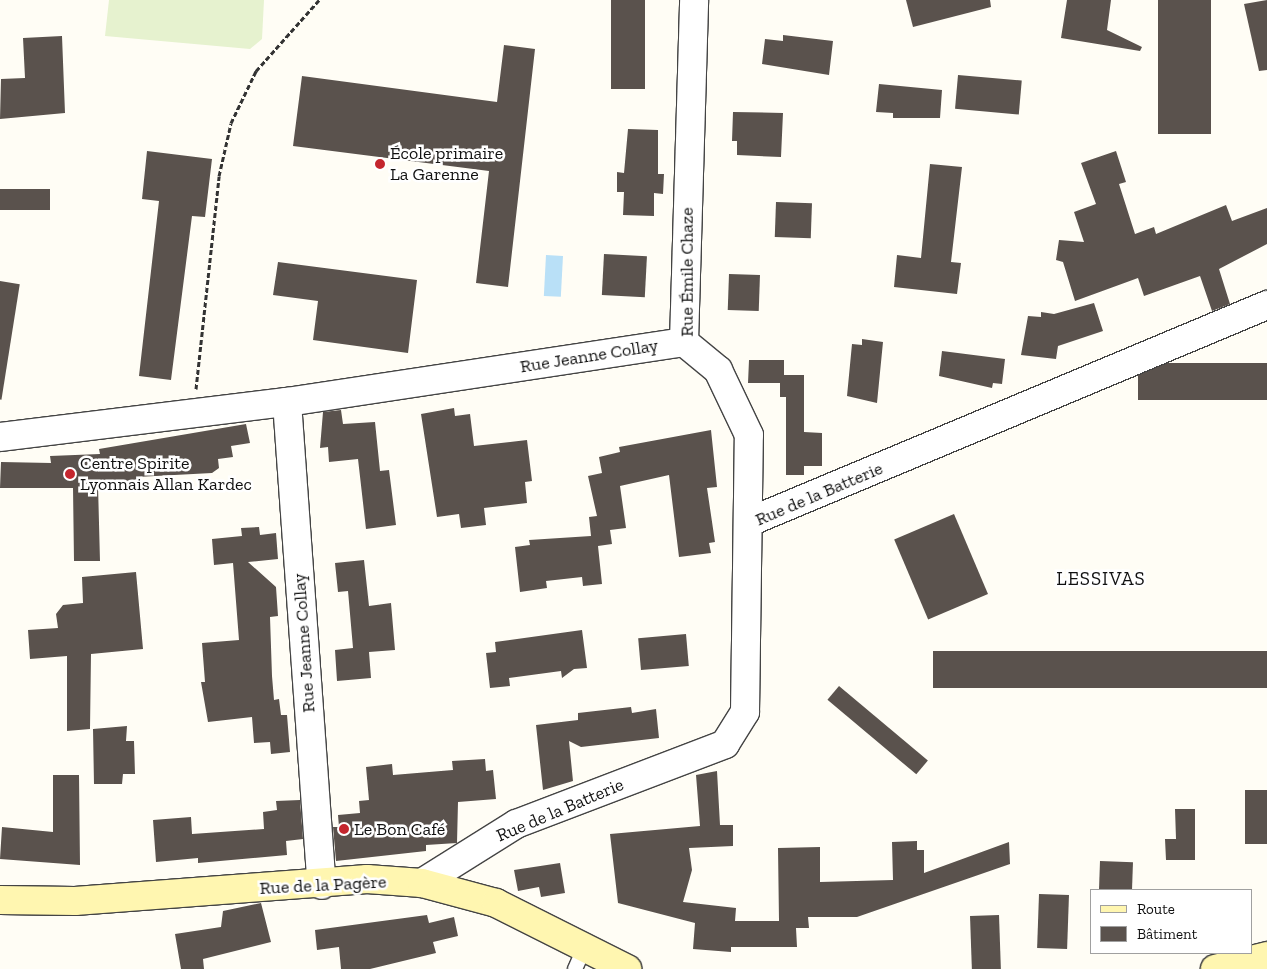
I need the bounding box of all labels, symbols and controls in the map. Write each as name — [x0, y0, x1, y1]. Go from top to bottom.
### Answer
place label: École primaire La Garenne — [390, 143, 503, 186]
marker: École primaire La Garenne — [374, 158, 386, 170]
street label: Rue Émile Chaze — [676, 207, 698, 337]
street label: Rue Jeanne Collay — [518, 334, 660, 378]
place label: Centre Spirite Lyonnais Allan Kardec — [80, 453, 252, 496]
street label: Rue de la Batterie — [752, 457, 886, 531]
marker: Centre Spirite Lyonnais Allan Kardec — [64, 468, 76, 480]
district label: LESSIVAS — [1055, 568, 1147, 590]
street label: Rue Jeanne Collay — [288, 573, 320, 713]
street label: Rue de la Batterie — [493, 773, 627, 847]
place label: Le Bon Café — [354, 818, 445, 840]
marker: Le Bon Café — [338, 823, 350, 835]
street label: Rue de la Pagère — [259, 871, 387, 899]
legend — [1090, 889, 1252, 954]
text: Route — [1137, 900, 1175, 918]
text: Bâtiment — [1137, 925, 1197, 943]

